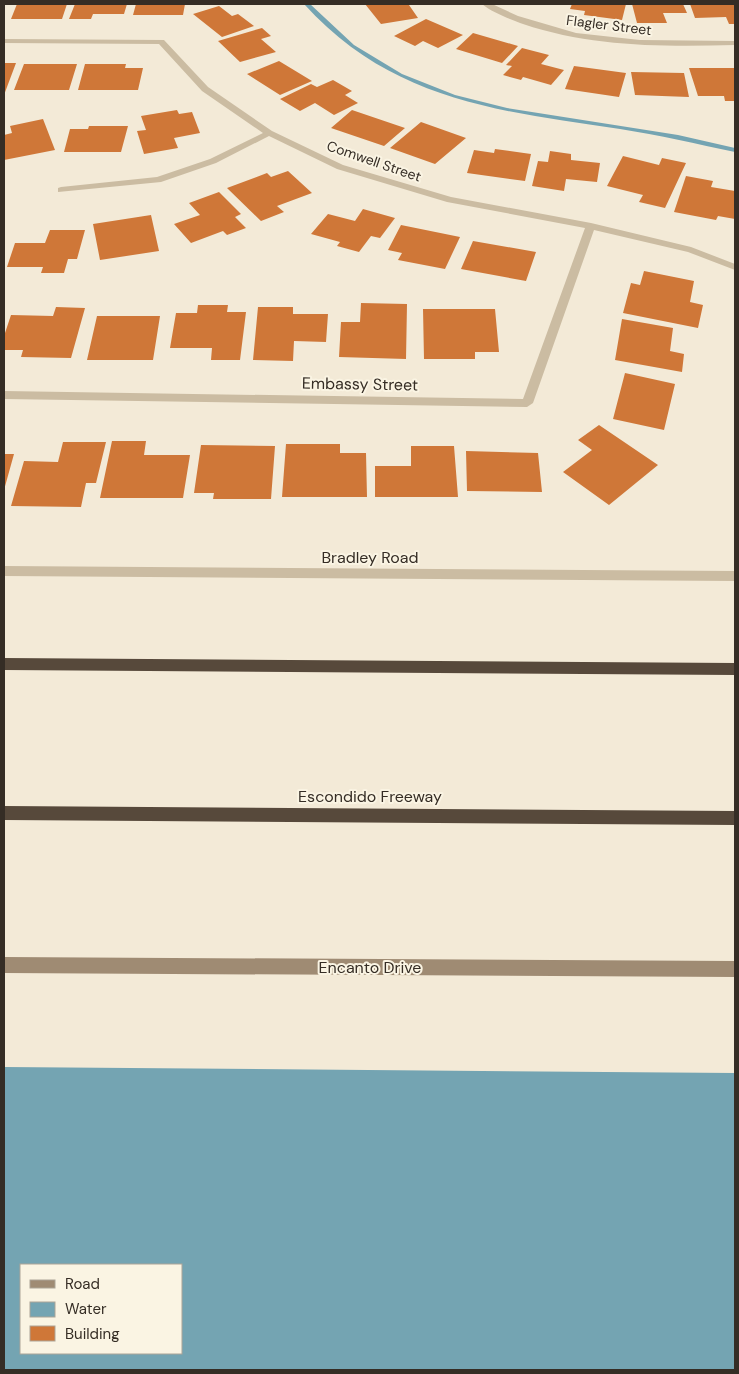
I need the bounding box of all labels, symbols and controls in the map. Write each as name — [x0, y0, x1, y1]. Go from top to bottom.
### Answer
street label: Flagler Street — [565, 11, 653, 39]
street label: Comwell Street — [324, 136, 424, 186]
street label: Embassy Street — [302, 372, 418, 396]
street label: Bradley Road — [321, 547, 419, 568]
street label: Escondido Freeway — [298, 786, 442, 807]
street label: Encanto Drive — [319, 957, 421, 978]
legend — [20, 1264, 182, 1354]
text: Road — [65, 1274, 100, 1294]
text: Water — [65, 1299, 107, 1319]
text: Building — [65, 1324, 120, 1344]

